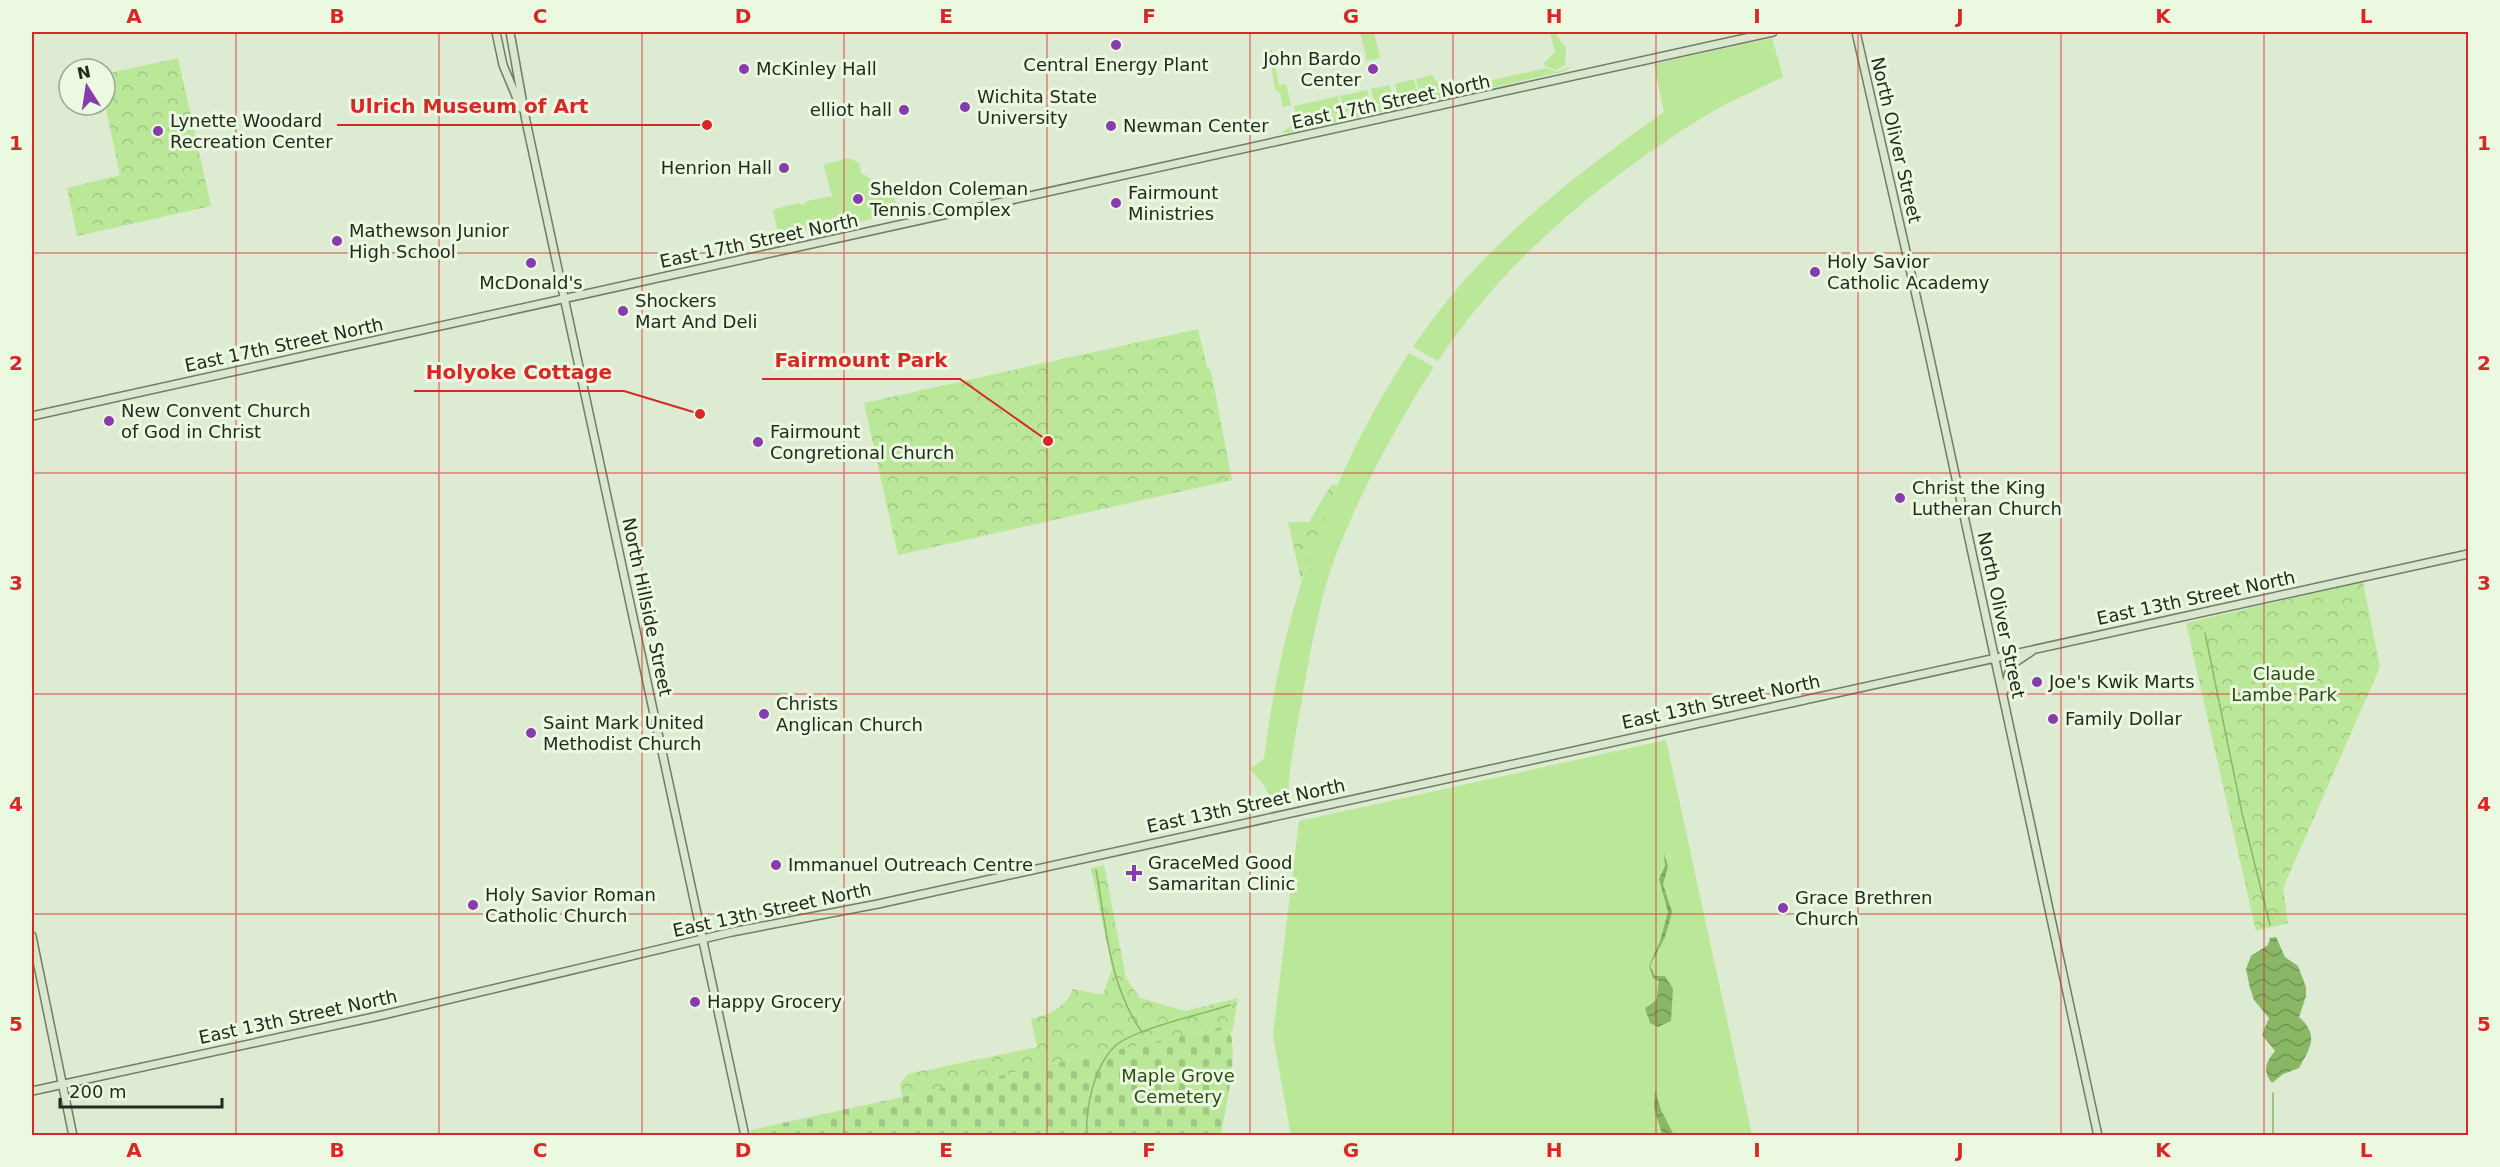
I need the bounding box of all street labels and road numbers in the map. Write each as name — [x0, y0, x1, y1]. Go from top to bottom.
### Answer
street label: North Oliver Street — [1867, 55, 1926, 225]
street label: East 17th Street North — [1290, 70, 1492, 133]
street label: East 17th Street North — [658, 209, 860, 272]
street label: East 17th Street North — [183, 313, 385, 376]
street label: North Hillside Street — [618, 516, 677, 698]
street label: North Oliver Street — [1974, 530, 2029, 700]
street label: East 13th Street North — [2095, 566, 2297, 629]
street label: East 13th Street North — [1620, 670, 1822, 733]
street label: East 13th Street North — [1145, 774, 1347, 837]
street label: East 13th Street North — [671, 878, 873, 941]
street label: East 13th Street North — [197, 985, 399, 1048]

